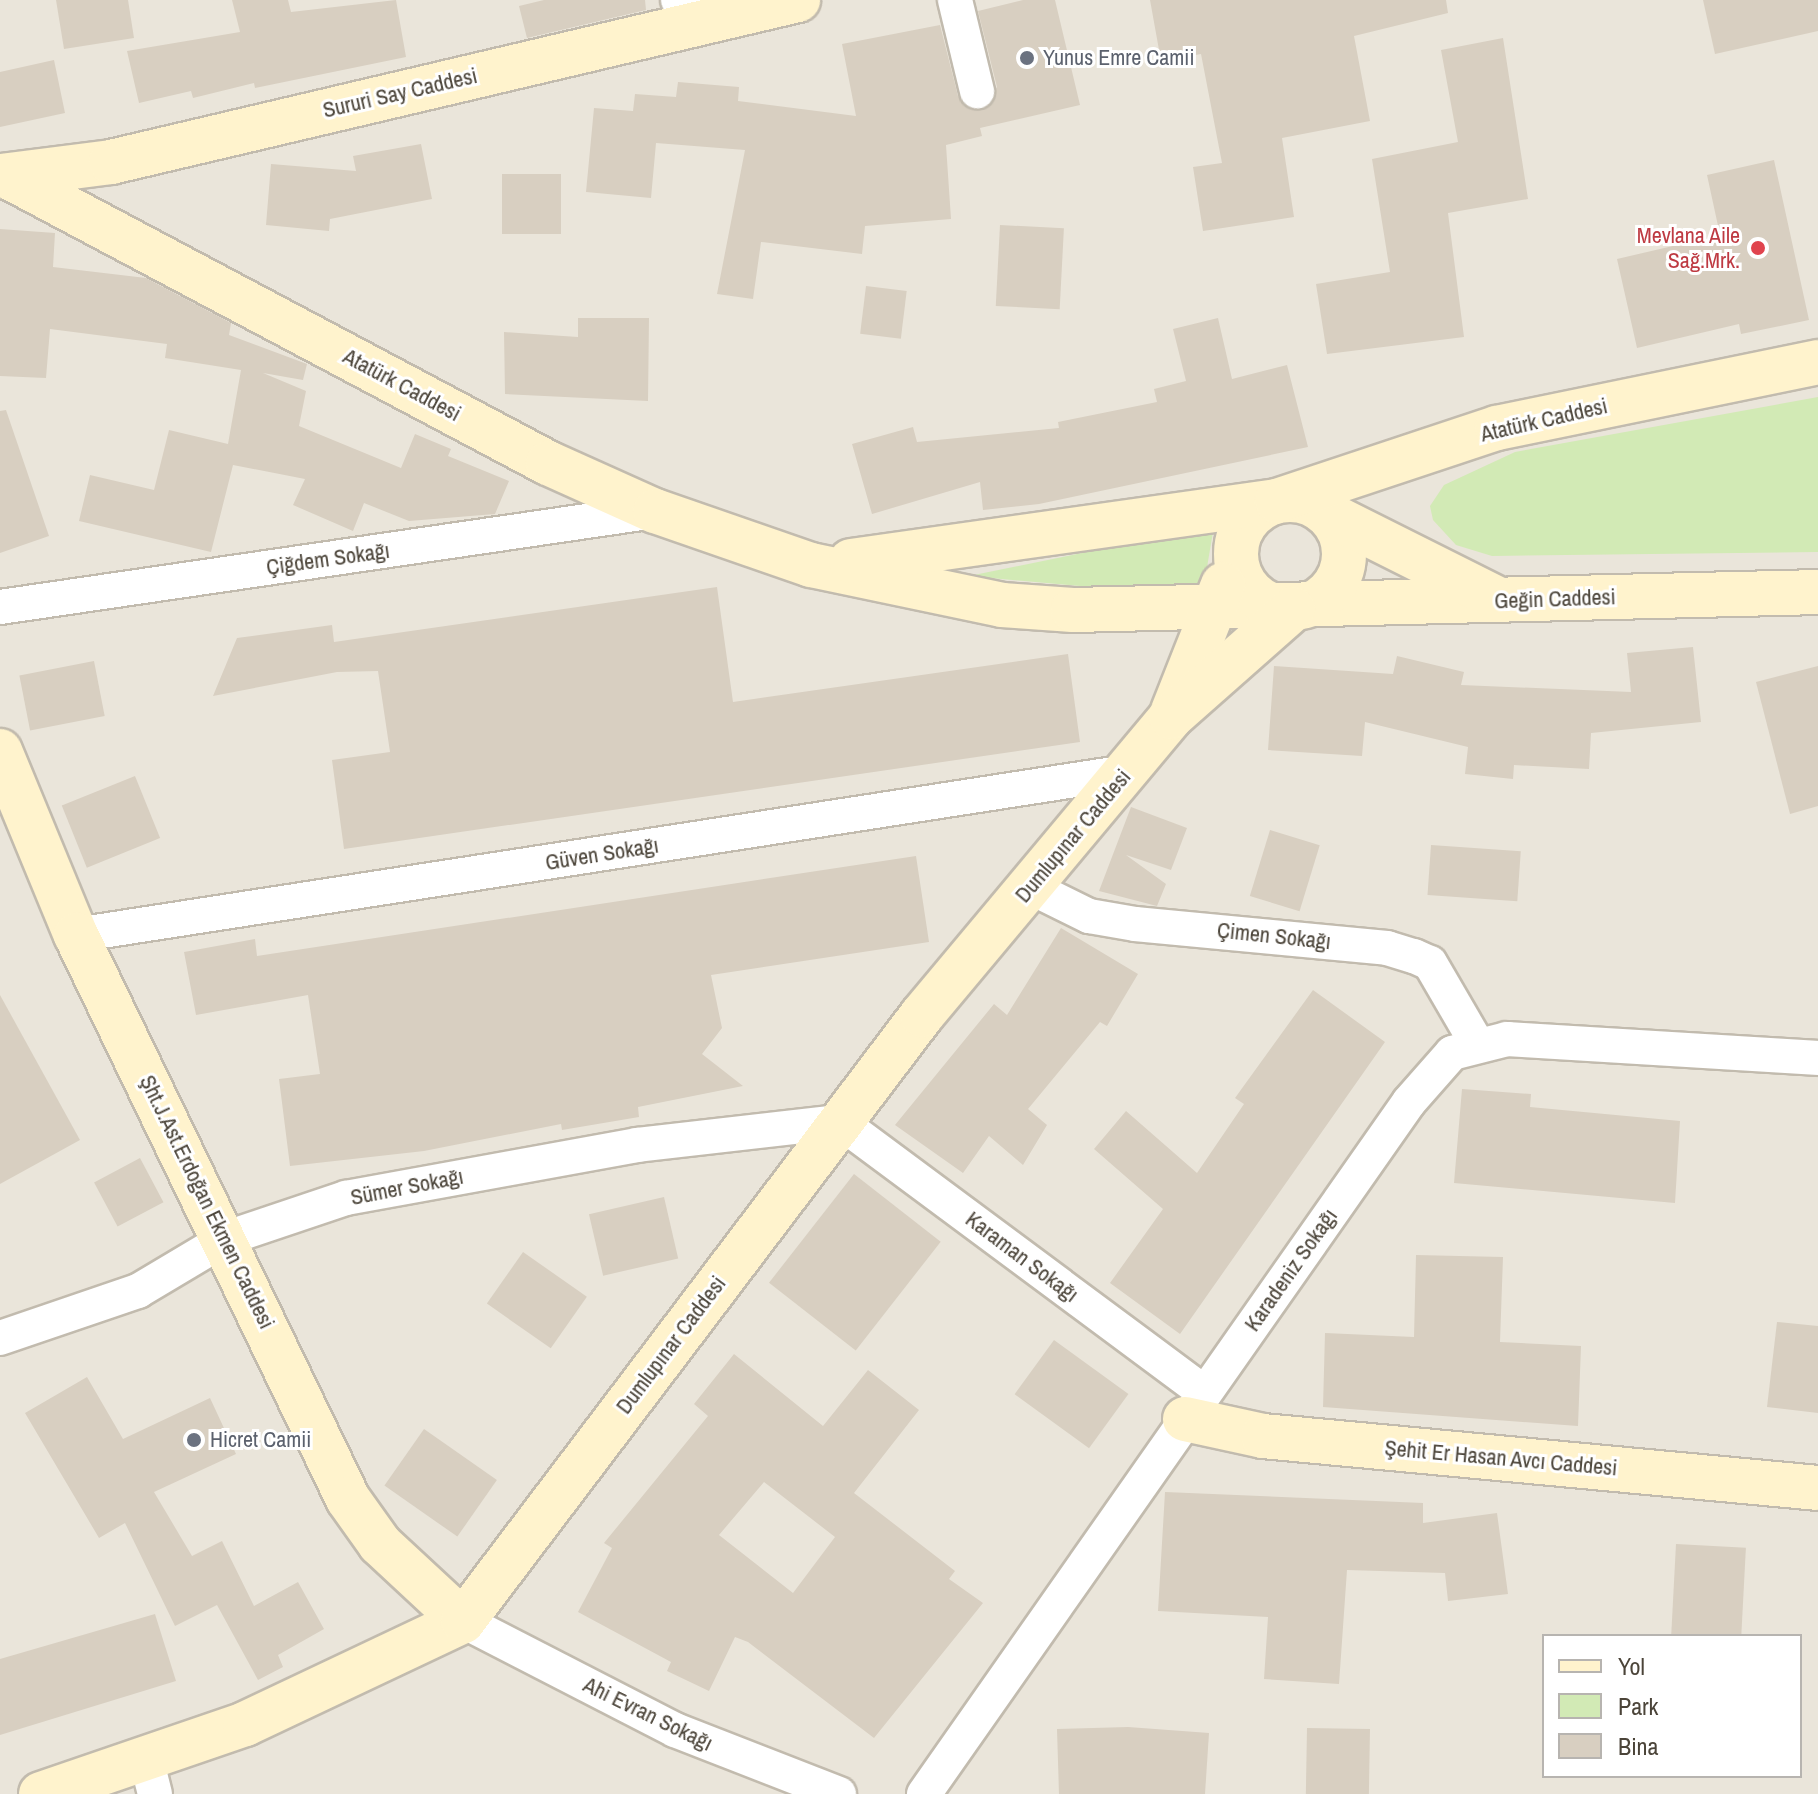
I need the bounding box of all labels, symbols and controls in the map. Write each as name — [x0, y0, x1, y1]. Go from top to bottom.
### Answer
place label: Yunus Emre Camii — [1043, 45, 1194, 71]
marker: Yunus Emre Camii — [1018, 49, 1036, 67]
street label: Sururi Say Caddesi — [320, 62, 480, 124]
place label: Mevlana Aile Sağ.Mrk. — [1636, 222, 1740, 274]
marker: Mevlana Aile Sağ.Mrk. — [1747, 237, 1769, 259]
street label: Atatürk Caddesi — [339, 343, 465, 427]
street label: Atatürk Caddesi — [1478, 393, 1610, 447]
street label: Çiğdem Sokağı — [265, 537, 391, 581]
street label: Geğin Caddesi — [1494, 584, 1616, 614]
street label: Dumlupınar Caddesi — [1010, 764, 1136, 908]
street label: Güven Sokağı — [543, 832, 661, 876]
street label: Çimen Sokağı — [1216, 917, 1332, 955]
street label: Şht.J.Ast.Erdoğan Ekmen Caddesi — [134, 1071, 280, 1333]
street label: Sümer Sokağı — [348, 1163, 466, 1211]
street label: Karadeniz Sokağı — [1239, 1204, 1343, 1336]
street label: Karaman Sokağı — [960, 1206, 1084, 1308]
street label: Dumlupınar Caddesi — [611, 1271, 731, 1419]
place label: Hicret Camii — [210, 1427, 311, 1453]
marker: Hicret Camii — [185, 1431, 203, 1449]
street label: Şehit Er Hasan Avcı Caddesi — [1383, 1435, 1619, 1481]
legend — [1542, 1634, 1802, 1778]
text: Yol — [1618, 1650, 1645, 1682]
street label: Ahi Evran Sokağı — [579, 1671, 717, 1757]
text: Park — [1618, 1690, 1658, 1722]
text: Bina — [1618, 1730, 1659, 1762]

